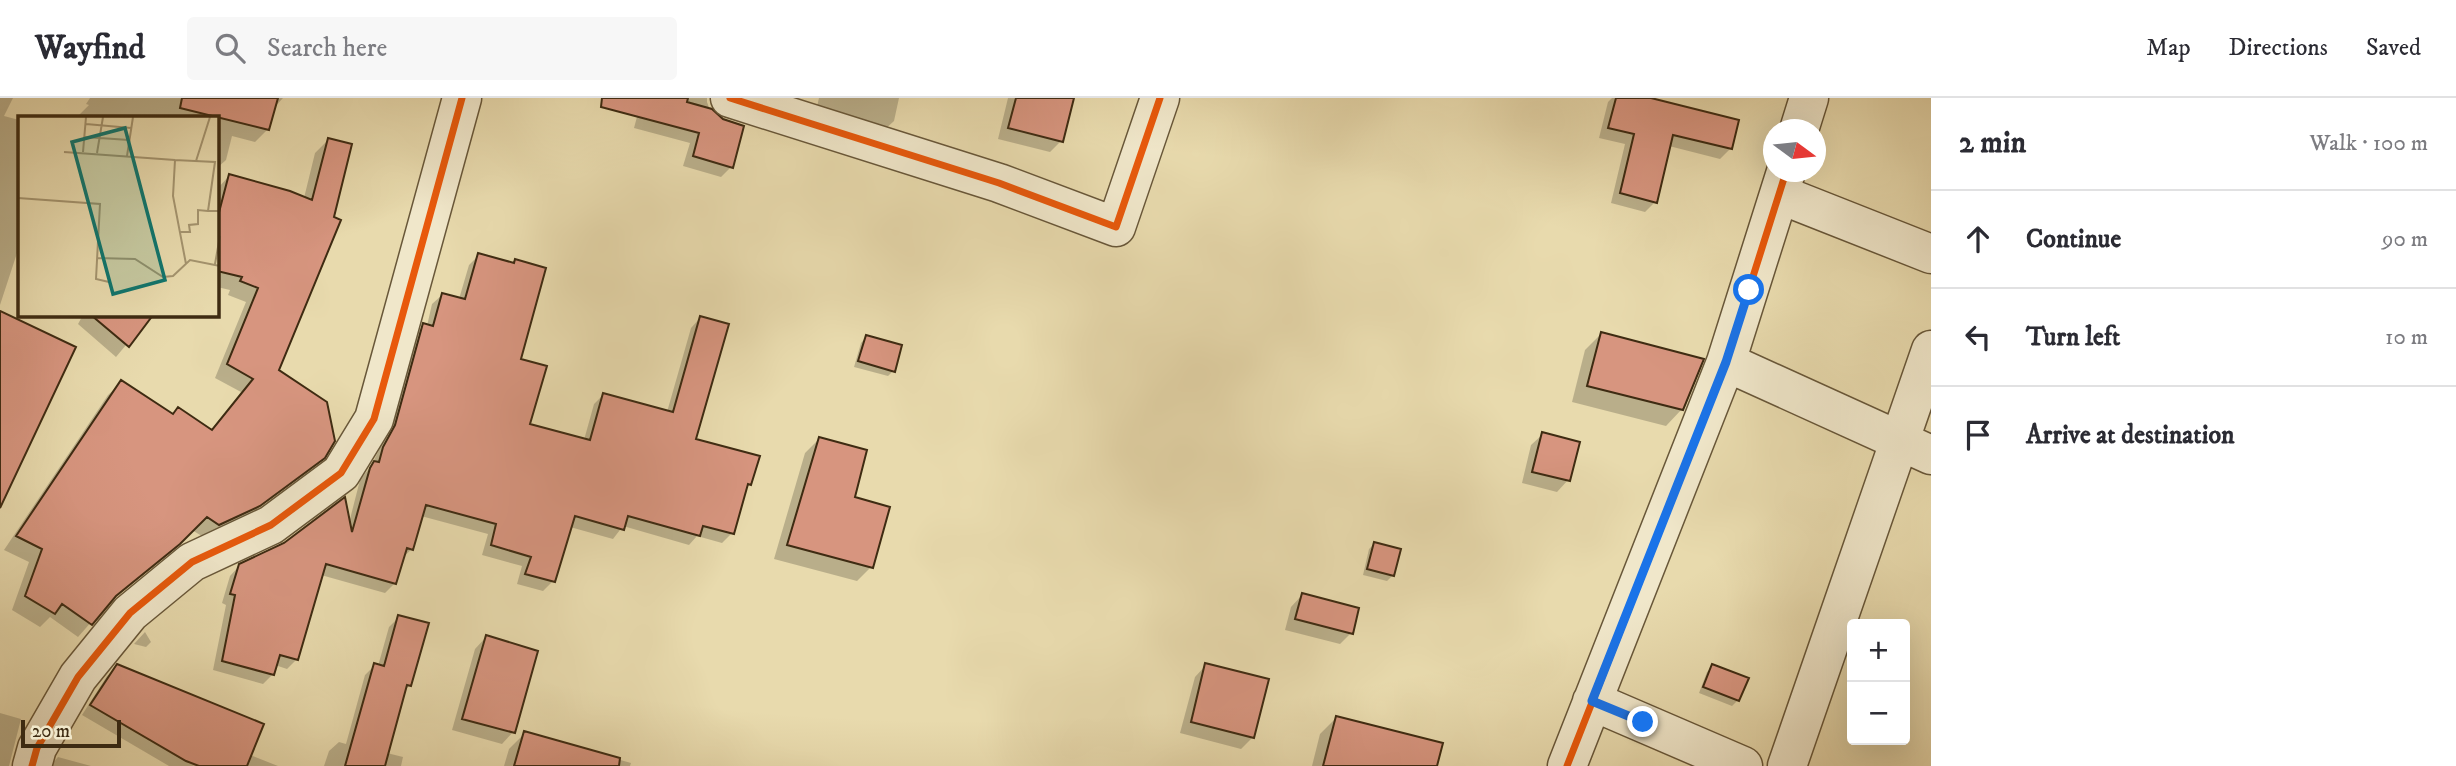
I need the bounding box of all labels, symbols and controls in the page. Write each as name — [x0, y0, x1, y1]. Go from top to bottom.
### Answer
search box — [187, 17, 677, 80]
text: Wayfind — [35, 28, 145, 69]
icon: search — [211, 29, 249, 67]
text: Search here — [267, 32, 387, 65]
text: Map — [2146, 33, 2191, 63]
text: Directions — [2229, 33, 2328, 63]
text: Saved — [2366, 33, 2421, 63]
inset map — [18, 116, 219, 317]
north arrow — [1763, 119, 1826, 182]
text: 2 min — [1959, 125, 2026, 162]
text: Walk · 100 m — [2309, 129, 2428, 158]
icon: ahead — [1959, 220, 1997, 258]
text: Continue — [2026, 223, 2121, 256]
text: 90 m — [2382, 225, 2428, 254]
route start — [1733, 274, 1764, 305]
icon: left — [1959, 318, 1997, 356]
text: Turn left — [2026, 321, 2120, 354]
text: 10 m — [2385, 323, 2428, 352]
icon: arrive — [1959, 416, 1997, 454]
text: Arrive at destination — [2026, 419, 2235, 452]
map controls — [1847, 619, 1910, 745]
button: + — [1847, 619, 1910, 682]
button: − — [1847, 682, 1910, 745]
route end — [1627, 706, 1658, 737]
scale bar — [21, 717, 121, 749]
text: 20 m — [32, 720, 70, 743]

